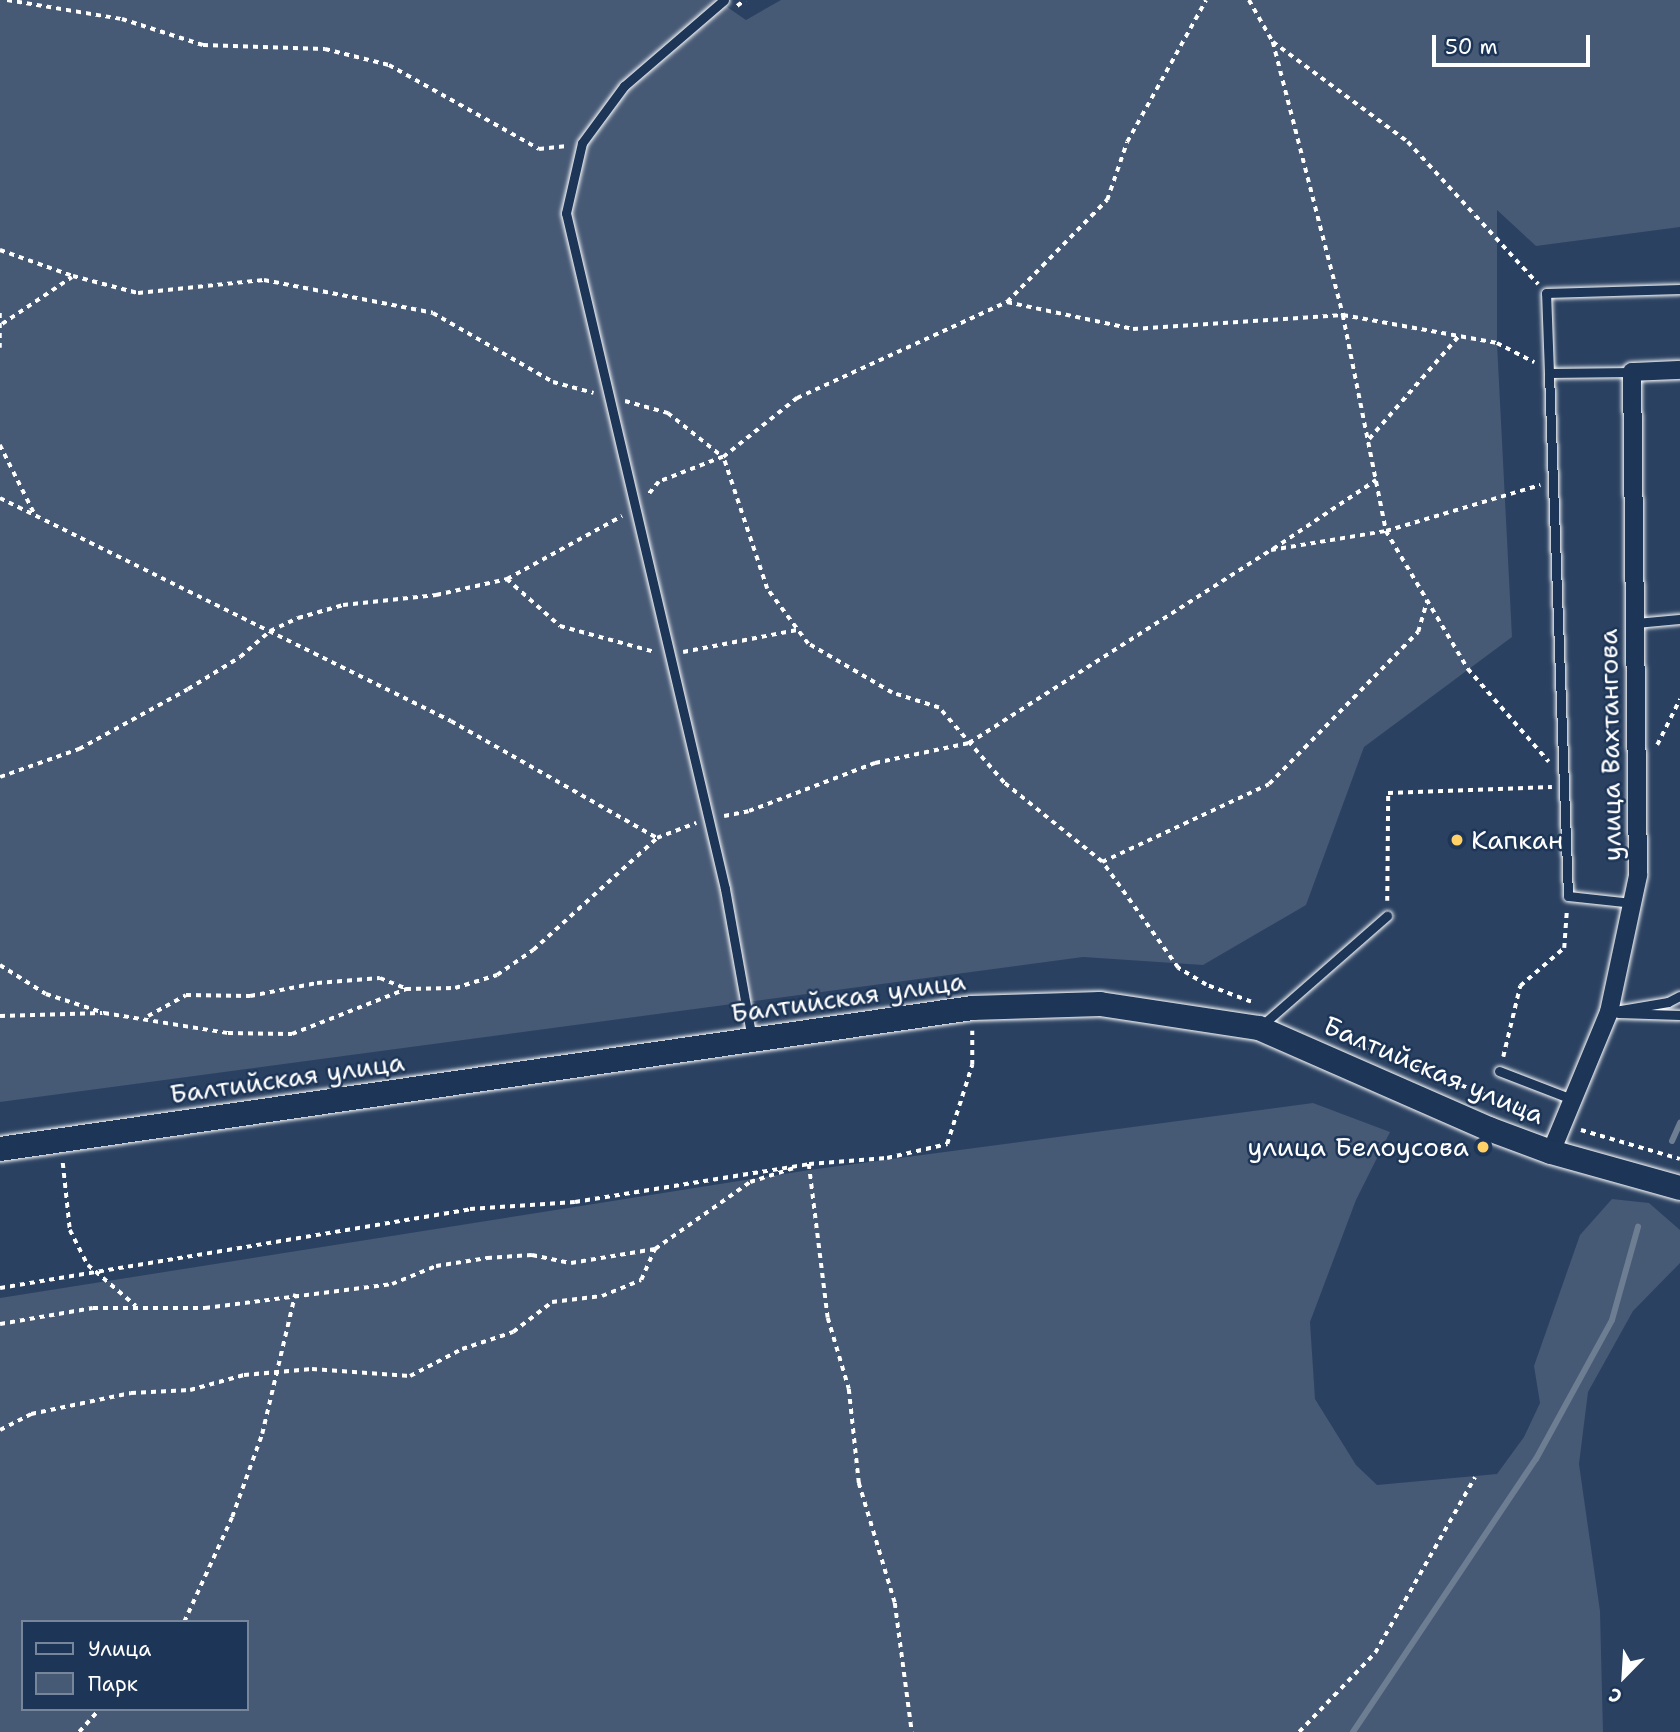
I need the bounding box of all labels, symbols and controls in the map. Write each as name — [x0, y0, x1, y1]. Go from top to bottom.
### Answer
scale bar — [1435, 21, 1592, 65]
text: 50 m — [1445, 33, 1498, 61]
street label: улица Вахтангова — [1592, 629, 1628, 861]
place label: Капкан — [1471, 824, 1563, 856]
marker: Капкан — [1449, 832, 1465, 848]
street label: Балтийская улица — [729, 965, 967, 1029]
street label: Балтийская улица — [1319, 1009, 1549, 1131]
street label: Балтийская улица — [168, 1046, 406, 1110]
place label: улица Белоусова — [1248, 1131, 1469, 1163]
marker: улица Белоусова — [1475, 1139, 1491, 1155]
legend — [21, 1620, 248, 1711]
text: Улица — [88, 1635, 151, 1663]
north arrow — [1589, 1641, 1659, 1711]
text: Парк — [88, 1670, 138, 1698]
text: С — [1605, 1682, 1626, 1709]

